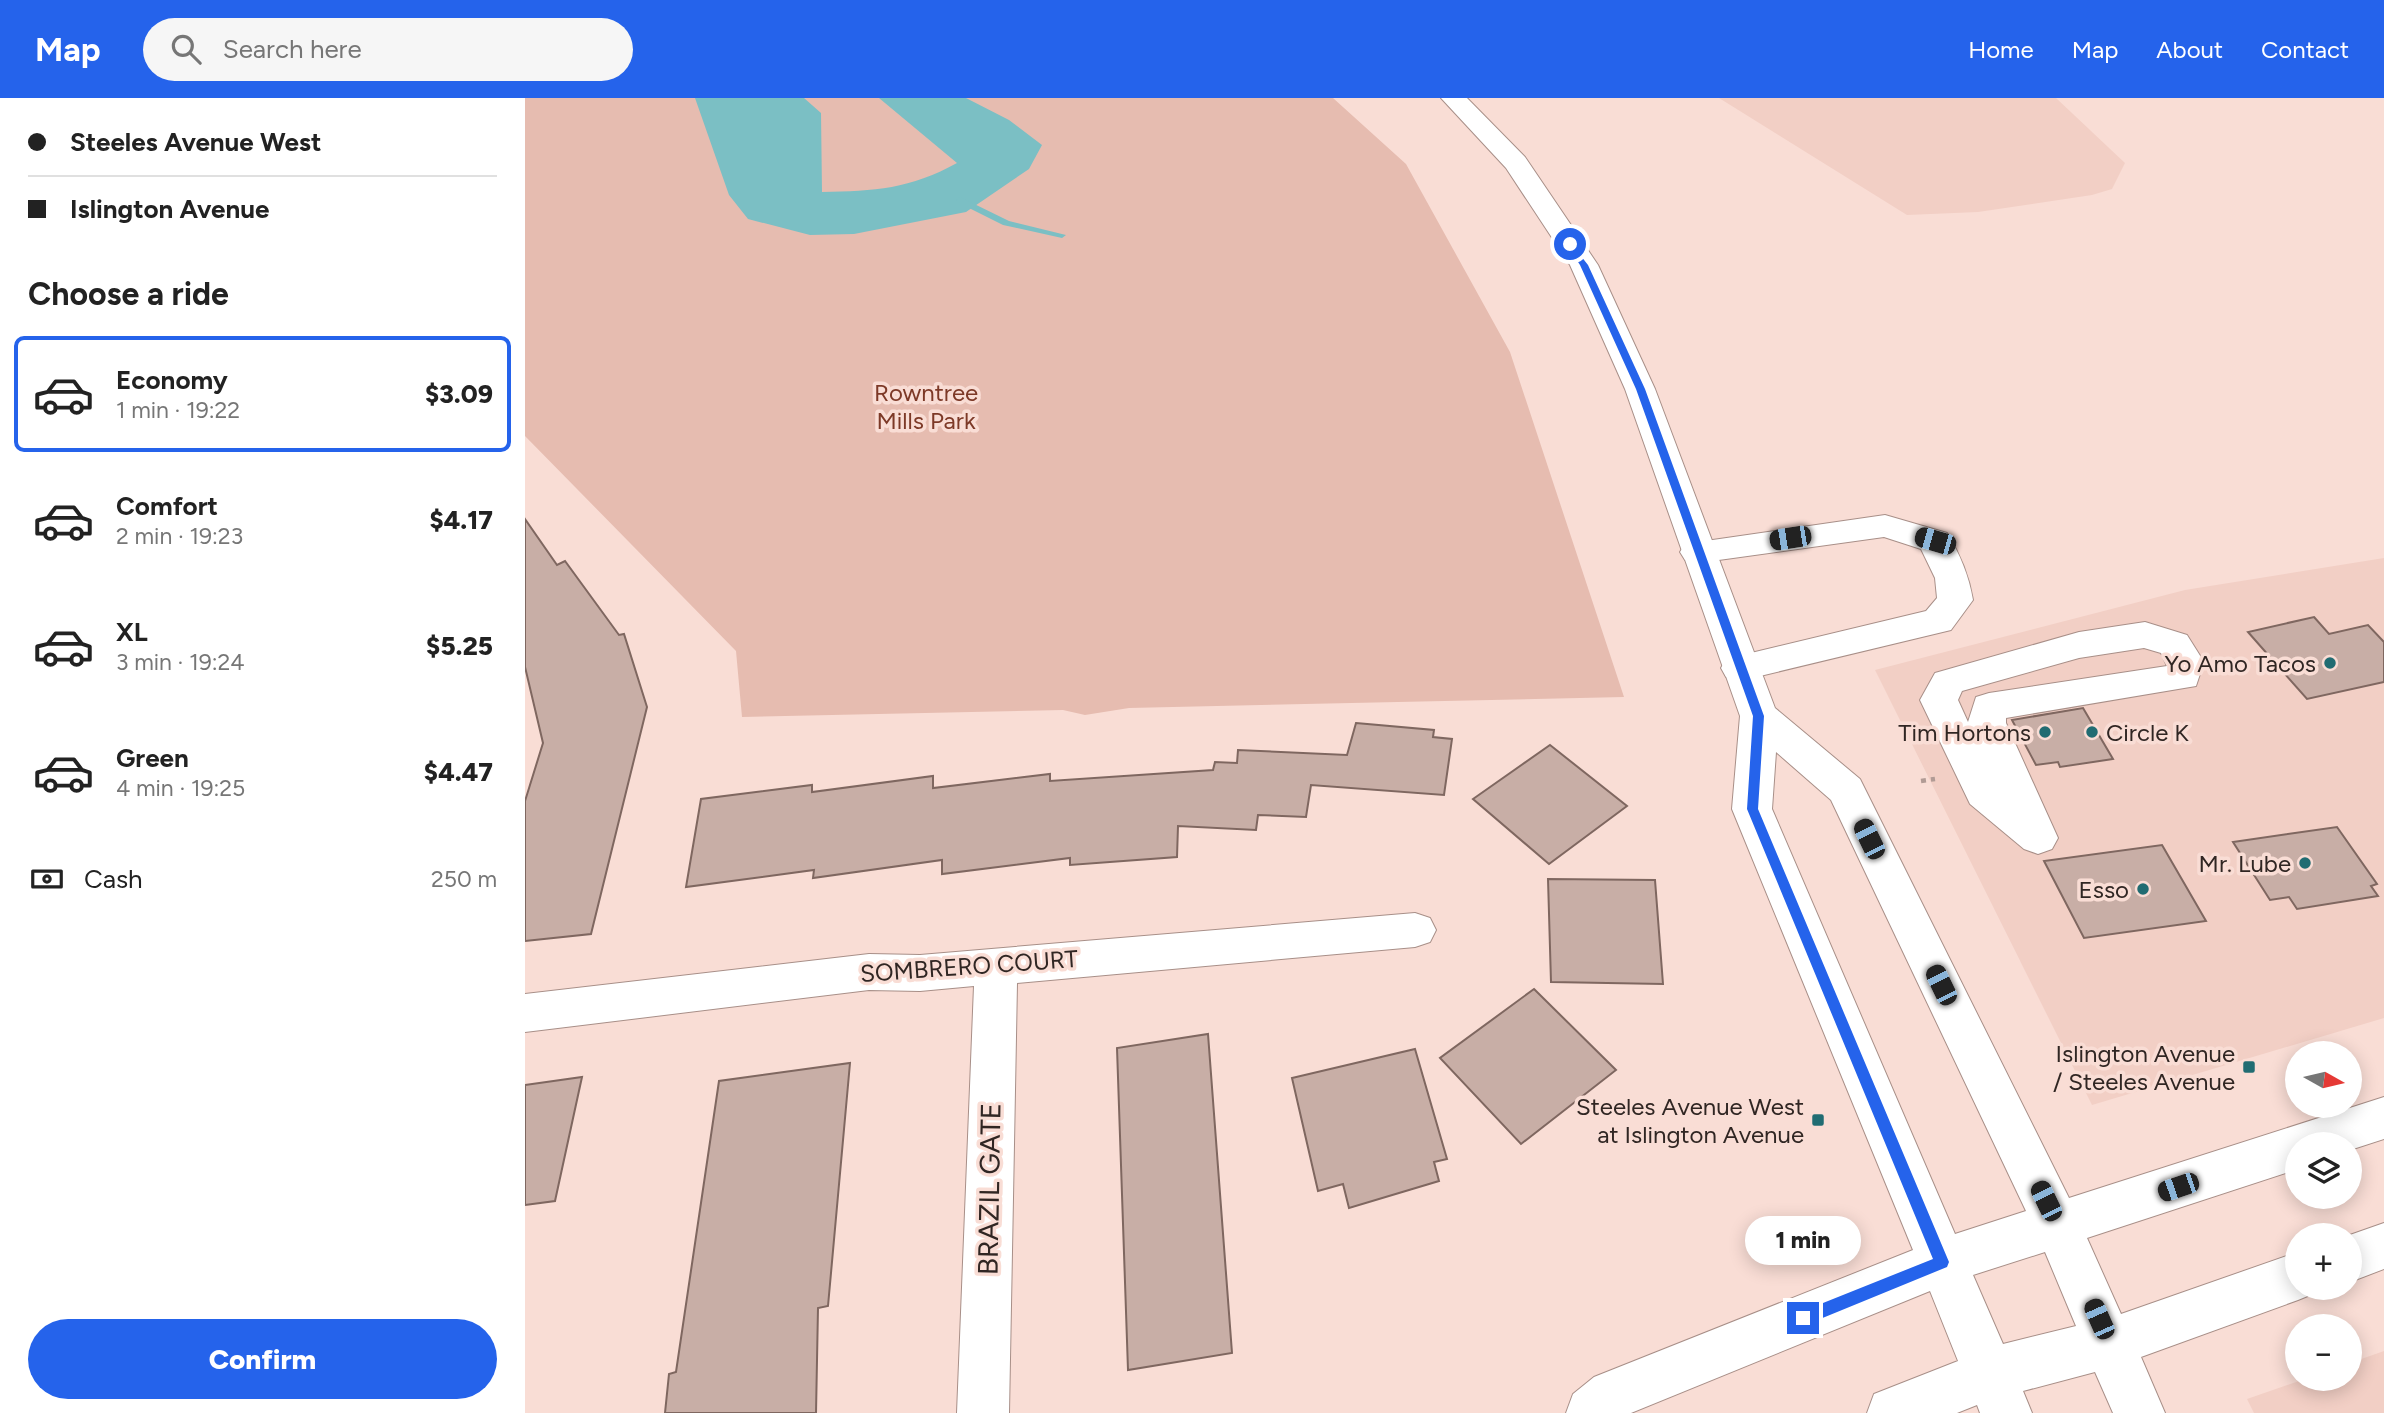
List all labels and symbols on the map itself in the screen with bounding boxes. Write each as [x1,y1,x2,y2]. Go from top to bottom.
route start [1554,228,1586,260]
park label: Rowntree Mills Park [874,378,978,435]
car [1768,524,1813,552]
car [1912,525,1959,557]
place label: Yo Amo Tacos [2164,649,2316,678]
marker: Yo Amo Tacos [2322,655,2338,671]
place label: Tim Hortons [1898,718,2031,747]
place label: Circle K [2106,718,2189,747]
marker: Tim Hortons [2037,724,2053,740]
marker: Circle K [2084,724,2100,740]
car [1851,816,1888,862]
place label: Mr. Lube [2199,849,2291,878]
marker: Mr. Lube [2297,855,2313,871]
place label: Esso [2079,875,2129,904]
marker: Esso [2135,881,2151,897]
street label: SOMBRERO COURT [859,944,1079,988]
car [1923,962,1960,1008]
place label: Islington Avenue / Steeles Avenue [2053,1039,2235,1096]
north arrow [2285,1041,2363,1118]
marker: Islington Avenue / Steeles Avenue [2241,1059,2257,1075]
place label: Steeles Avenue West at Islington Avenue [1576,1092,1804,1149]
street label: BRAZIL GATE [970,1103,1008,1275]
marker: Steeles Avenue West at Islington Avenue [1810,1112,1826,1128]
car [2155,1170,2202,1204]
car [2028,1178,2065,1224]
callout: 1 min [1745,1216,1861,1266]
car [2081,1296,2118,1342]
route end [1787,1302,1819,1334]

